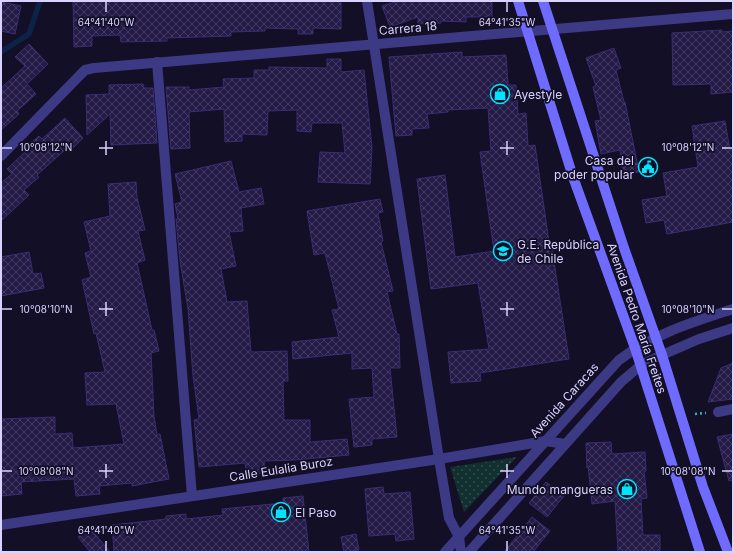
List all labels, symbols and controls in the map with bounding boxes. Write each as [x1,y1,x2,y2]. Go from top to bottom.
text: 64°41'40"W [78,16,134,28]
text: 64°41'35"W [479,16,535,28]
street label: Carrera 18 [378,18,438,38]
shop icon: Ayestyle [489,83,511,105]
place label: Ayestyle [514,87,562,102]
text: 10°08'12"N [20,141,72,153]
text: 10°08'12"N [662,141,714,153]
place label: Casa del poder popular [554,153,634,182]
public building icon: Casa del poder popular [637,156,659,178]
place label: G.E. República de Chile [517,237,599,266]
school or university icon: G.E. República de Chile [492,240,514,262]
street label: Avenida Pedro María Freites [604,241,670,395]
text: 10°08'10"N [20,303,73,315]
text: 10°08'10"N [662,303,715,315]
street label: Avenida Caracas [527,360,601,440]
street label: Calle Eulalia Buroz [228,453,334,485]
text: 10°08'08"N [18,465,74,477]
text: 10°08'08"N [660,465,716,477]
shop icon: Mundo mangueras [616,478,638,500]
place label: Mundo mangueras [507,482,613,497]
shop icon: El Paso [270,501,292,523]
place label: El Paso [295,505,336,520]
text: 64°41'40"W [78,524,134,536]
text: 64°41'35"W [479,524,535,536]

